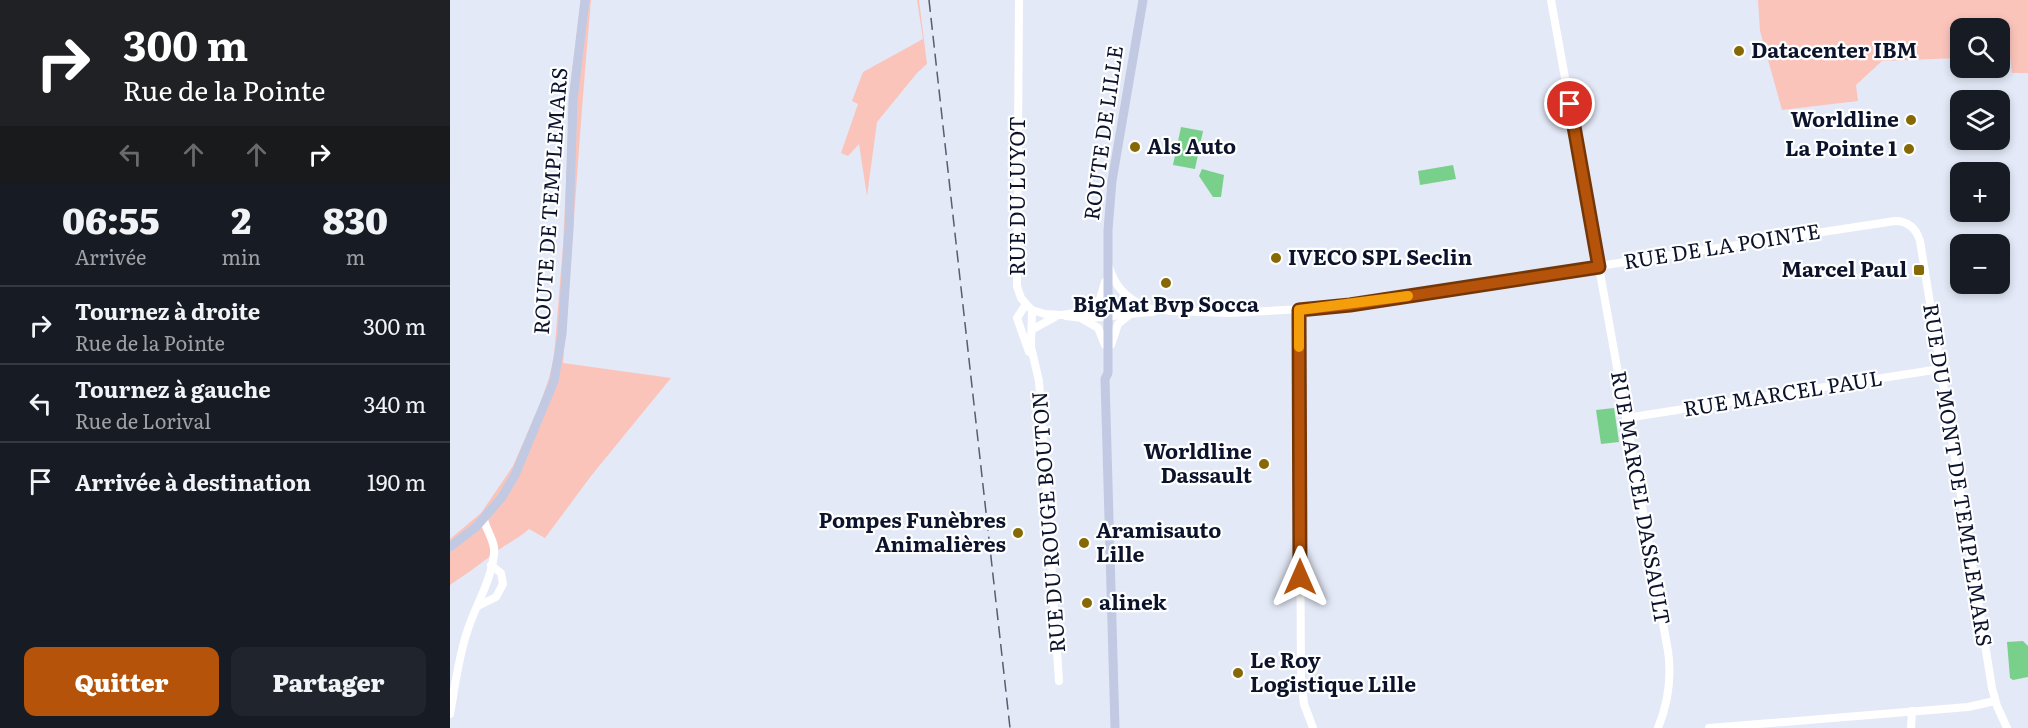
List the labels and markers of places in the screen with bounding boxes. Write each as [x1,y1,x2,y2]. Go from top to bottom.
place label: Datacenter IBM [1751,33,1917,64]
marker: Datacenter IBM [1732,44,1746,58]
pin [1544,78,1595,129]
place label: Worldline [1790,102,1899,133]
marker: Worldline [1904,113,1918,127]
place label: Als Auto [1147,129,1236,160]
place label: La Pointe 1 [1785,131,1897,162]
marker: Als Auto [1128,140,1142,154]
marker: La Pointe 1 [1902,142,1916,156]
place label: IVECO SPL Seclin [1288,240,1473,271]
marker: IVECO SPL Seclin [1269,251,1283,265]
place label: Marcel Paul [1781,252,1907,283]
marker: Marcel Paul [1912,263,1926,277]
marker: BigMat Bvp Socca [1159,276,1173,290]
place label: BigMat Bvp Socca [1073,287,1260,318]
place label: Worldline Dassault [1143,434,1253,489]
marker: Worldline Dassault [1257,457,1271,471]
place label: Pompes Funèbres Animalières [818,503,1006,558]
place label: Aramisauto Lille [1096,513,1221,568]
marker: Pompes Funèbres Animalières [1011,526,1025,540]
marker: Aramisauto Lille [1077,536,1091,550]
place label: alinek [1099,585,1168,616]
marker: alinek [1080,596,1094,610]
place label: Le Roy Logistique Lille [1250,643,1416,698]
marker: Le Roy Logistique Lille [1231,666,1245,680]

